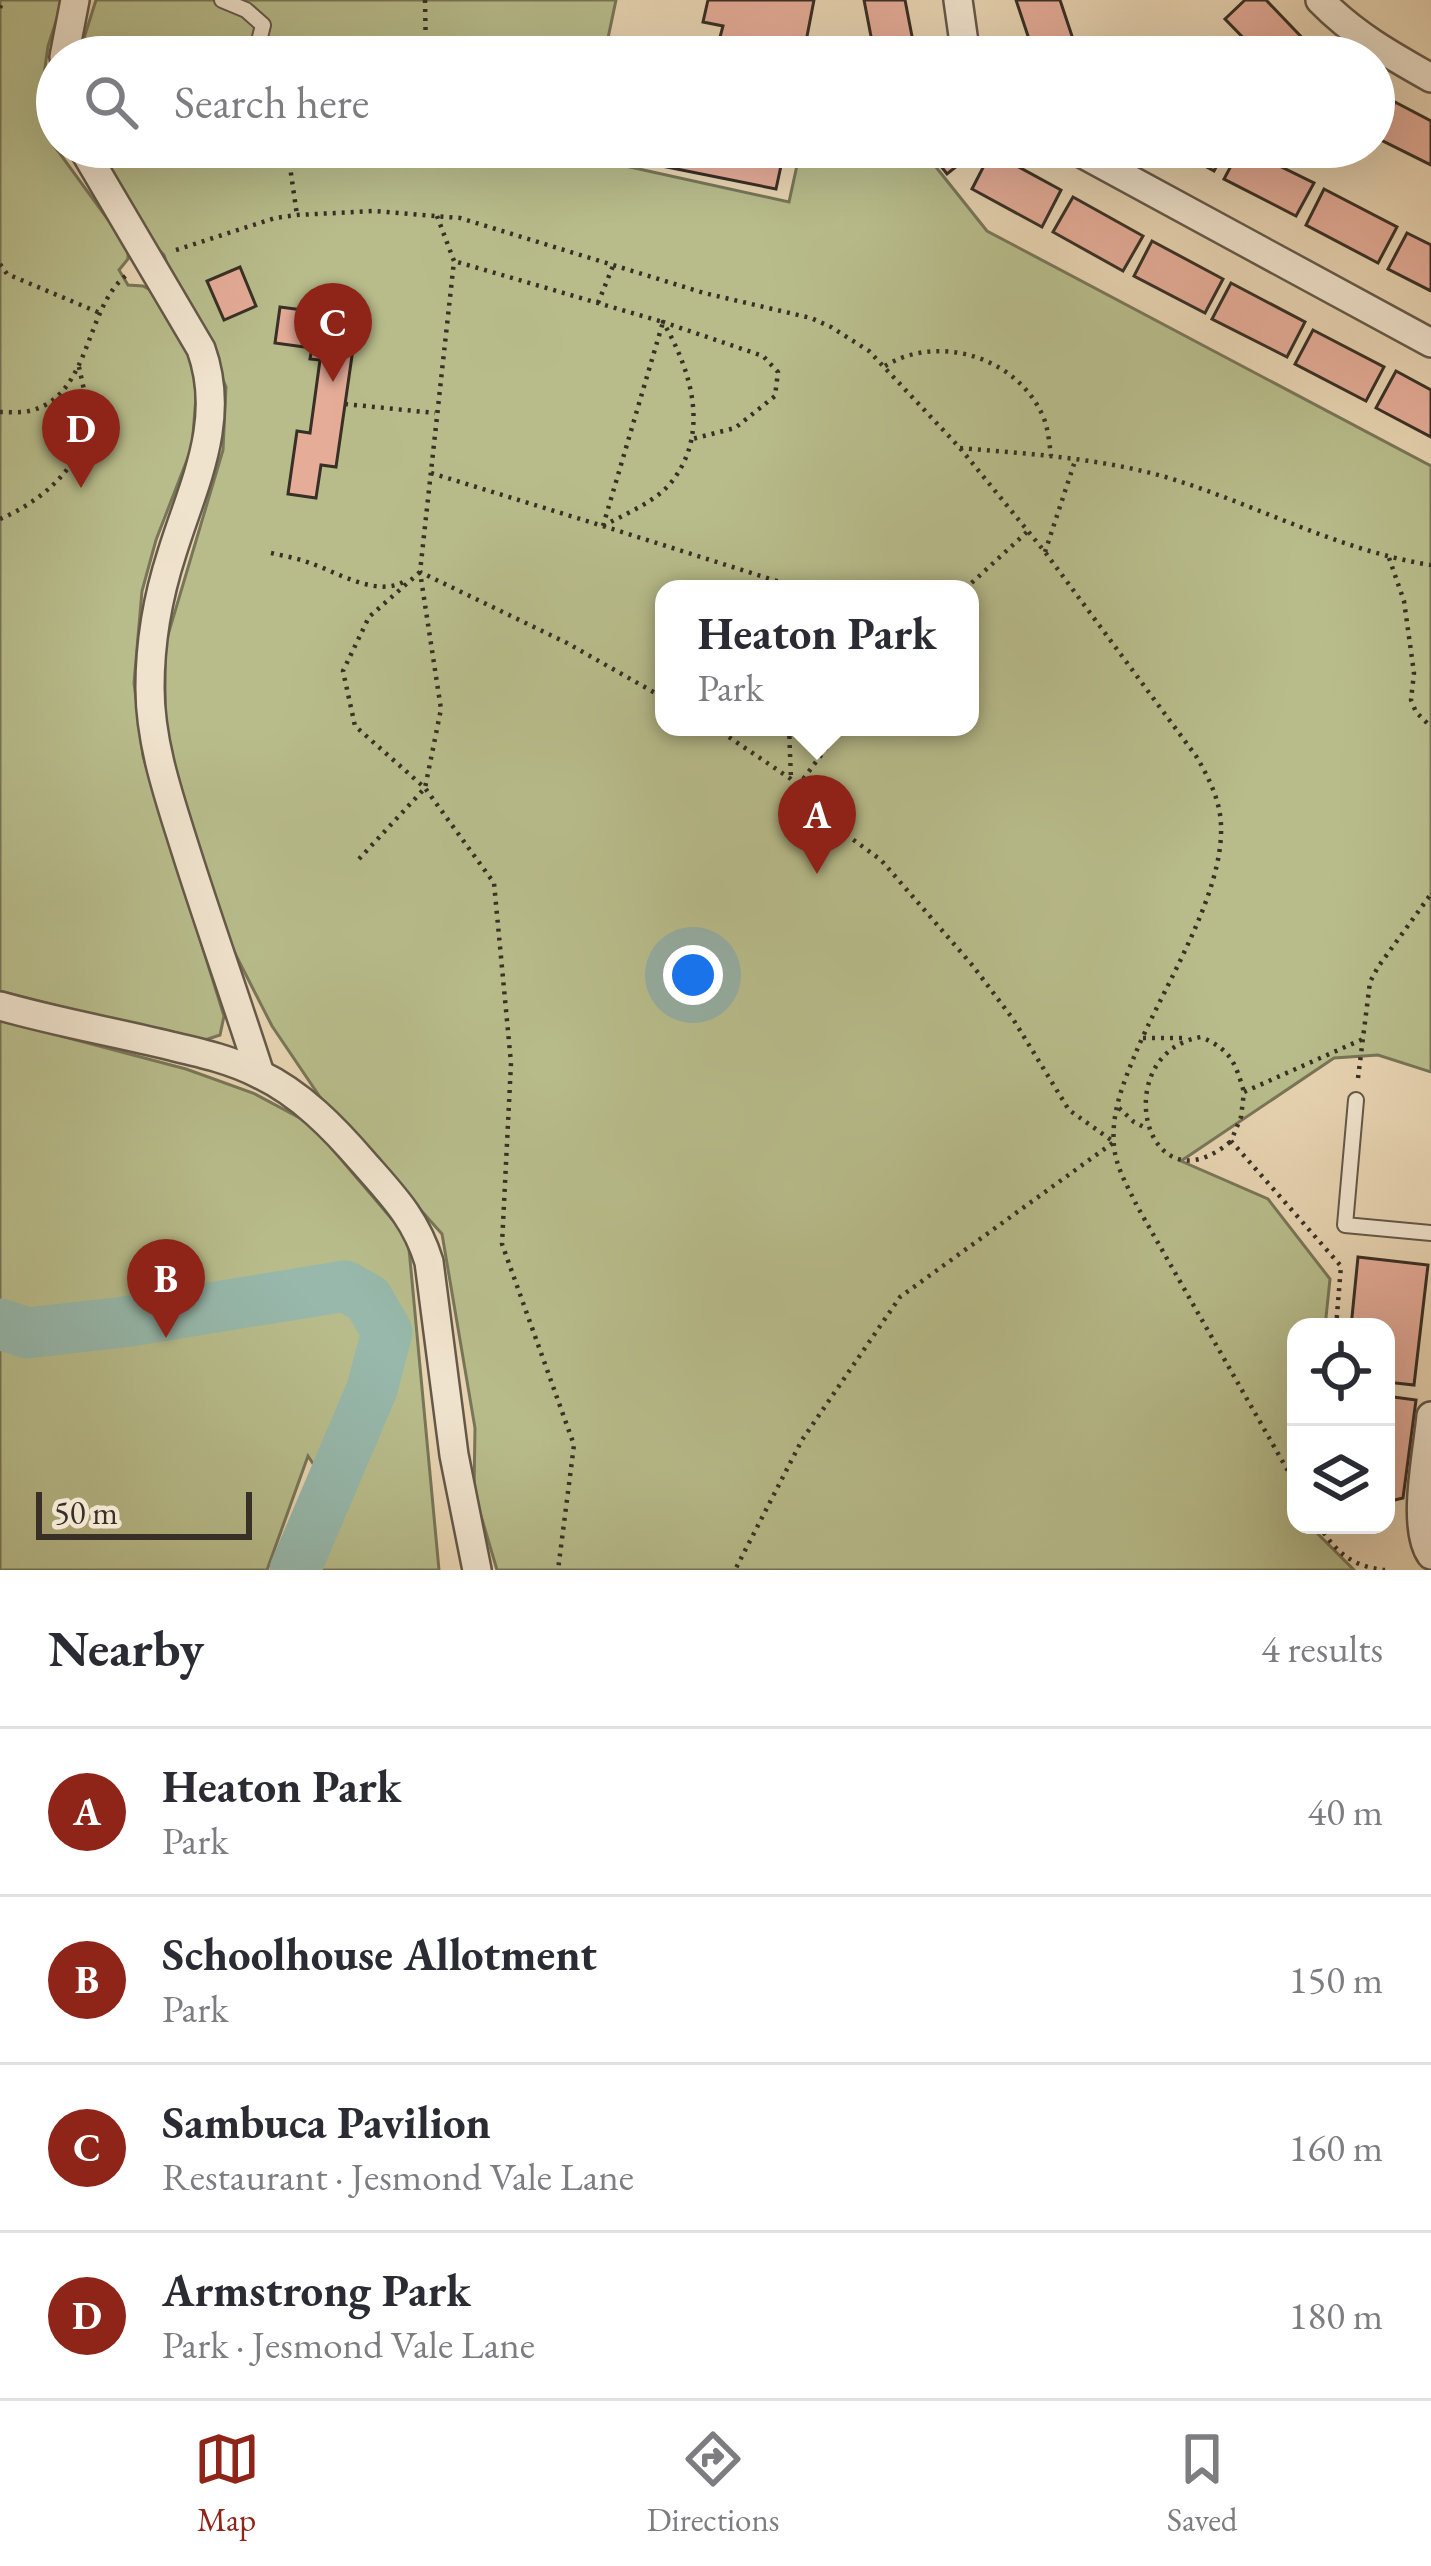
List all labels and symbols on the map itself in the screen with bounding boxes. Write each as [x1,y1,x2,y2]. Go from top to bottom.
pin: C [294,283,372,382]
pin: D [42,389,120,488]
pin: A [778,775,856,874]
your location [663,945,723,1005]
pin: B [127,1239,205,1338]
scale bar [36,1486,252,1539]

